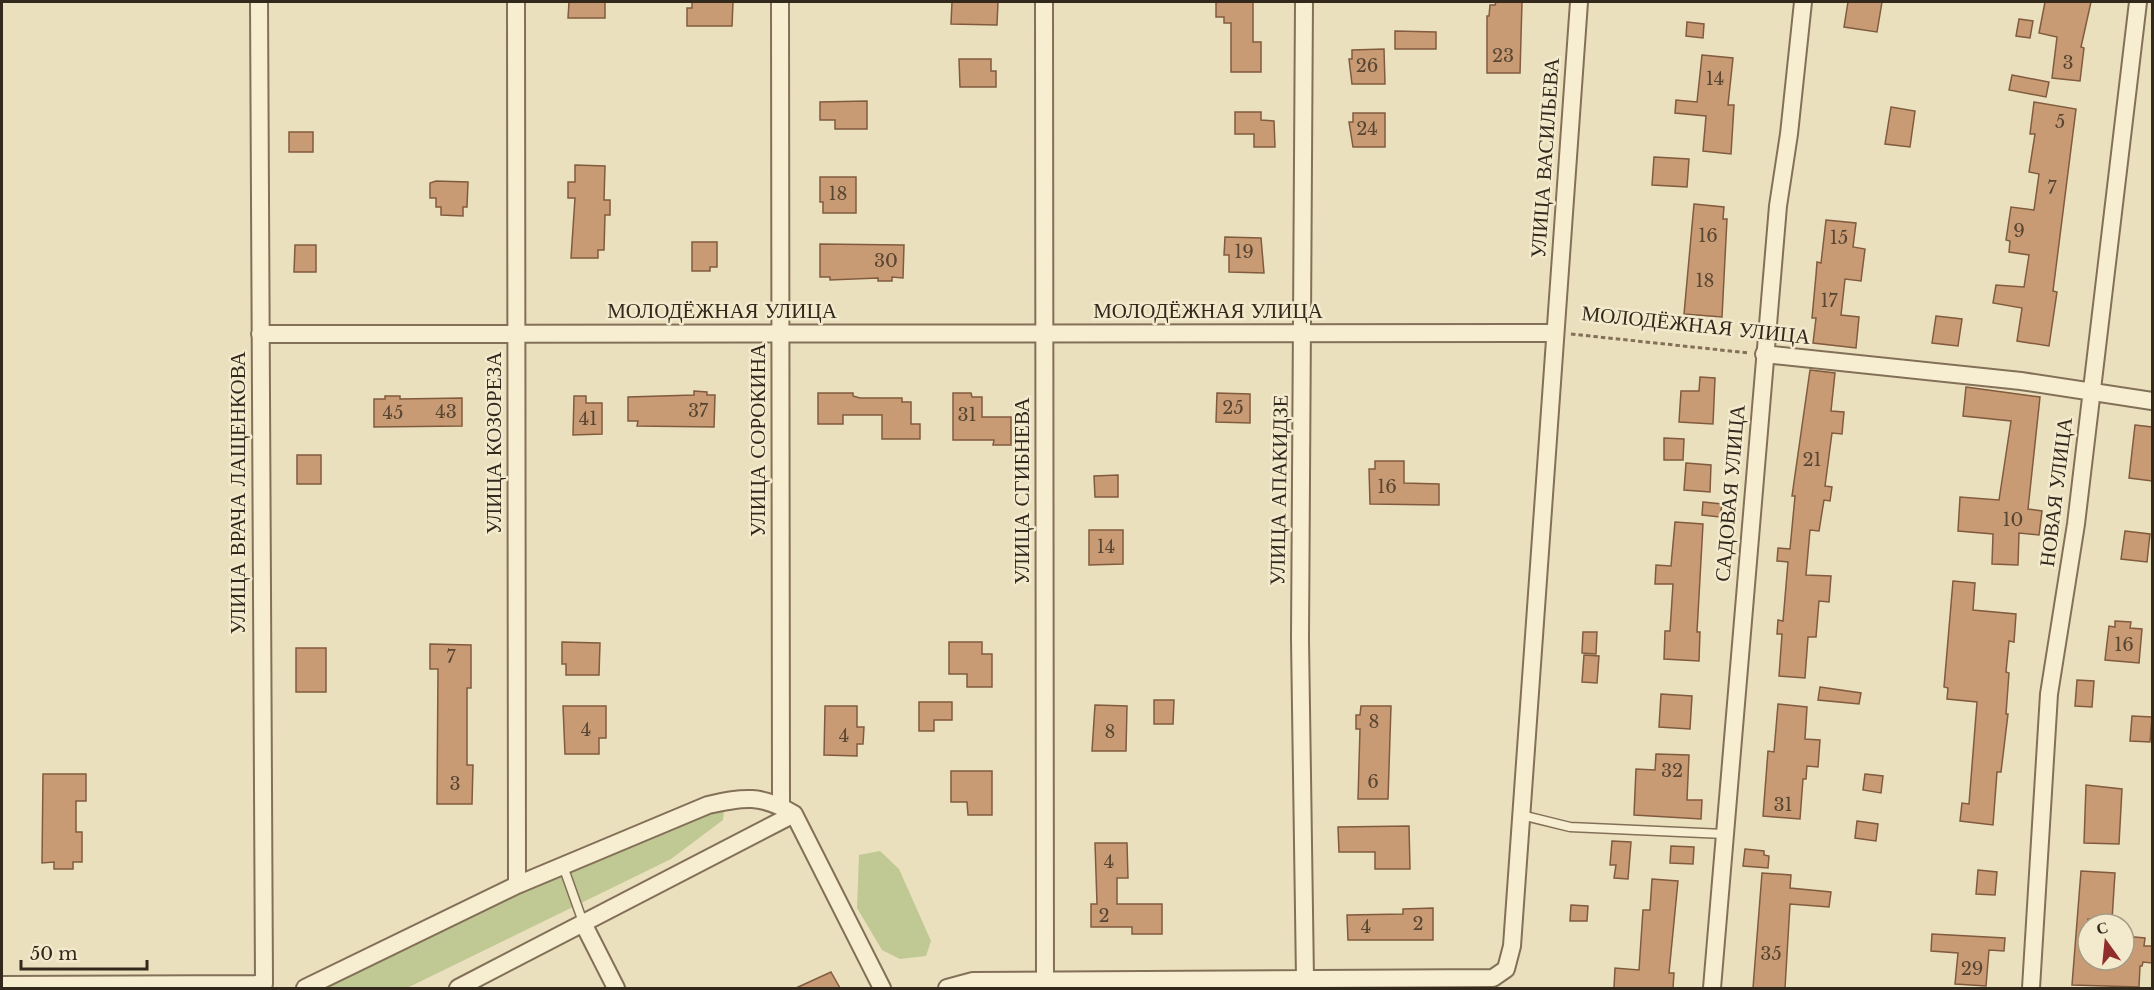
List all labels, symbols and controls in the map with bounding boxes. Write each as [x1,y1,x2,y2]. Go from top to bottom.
house number: 23 [1492,45,1514,67]
house number: 3 [2062,52,2074,74]
house number: 26 [1356,55,1378,77]
street label: УЛИЦА ВАСИЛЬЕВА [1525,56,1565,259]
house number: 14 [1706,68,1724,90]
house number: 5 [2055,111,2065,133]
house number: 24 [1356,118,1378,140]
house number: 7 [2047,177,2057,199]
house number: 18 [829,183,847,205]
house number: 9 [2013,220,2025,242]
house number: 16 [1698,225,1718,247]
house number: 15 [1830,227,1848,249]
house number: 19 [1234,241,1254,263]
house number: 30 [874,250,898,272]
house number: 18 [1696,270,1714,292]
house number: 17 [1820,290,1838,312]
street label: МОЛОДЁЖНАЯ УЛИЦА [607,298,838,324]
street label: МОЛОДЁЖНАЯ УЛИЦА [1093,298,1324,324]
street label: МОЛОДЁЖНАЯ УЛИЦА [1580,300,1812,350]
street label: УЛИЦА СОРОКИНА [745,342,771,537]
street label: УЛИЦА ВРАЧА ЛАЩЕНКОВА [225,351,251,635]
street label: УЛИЦА КОЗОРЕЗА [481,351,507,535]
street label: УЛИЦА АПАКИДЗЕ [1264,394,1294,586]
street label: УЛИЦА СГИБНЕВА [1009,396,1035,585]
house number: 25 [1222,397,1244,419]
house number: 37 [688,400,709,422]
house number: 43 [435,401,457,423]
house number: 45 [383,402,403,424]
street label: САДОВАЯ УЛИЦА [1709,403,1751,583]
house number: 31 [957,404,977,426]
house number: 41 [579,408,597,430]
street label: НОВАЯ УЛИЦА [2034,415,2078,568]
house number: 21 [1802,449,1822,471]
house number: 16 [1377,476,1397,498]
house number: 10 [2003,509,2023,531]
house number: 14 [1097,536,1115,558]
house number: 16 [2114,634,2134,656]
house number: 7 [446,646,456,668]
house number: 8 [1369,711,1379,733]
house number: 4 [581,719,591,741]
house number: 8 [1105,721,1115,743]
house number: 4 [839,725,849,747]
house number: 32 [1661,760,1683,782]
house number: 6 [1367,771,1379,793]
house number: 3 [449,773,461,795]
house number: 31 [1773,794,1793,816]
house number: 4 [1104,851,1114,873]
house number: 2 [1098,905,1110,927]
north arrow [2076,912,2136,972]
house number: 2 [1412,913,1424,935]
house number: 4 [1361,916,1371,938]
text: С [2094,916,2110,939]
scale bar [21,933,147,971]
text: 50 m [30,943,78,965]
house number: 35 [1760,943,1782,965]
house number: 29 [1961,958,1983,980]

